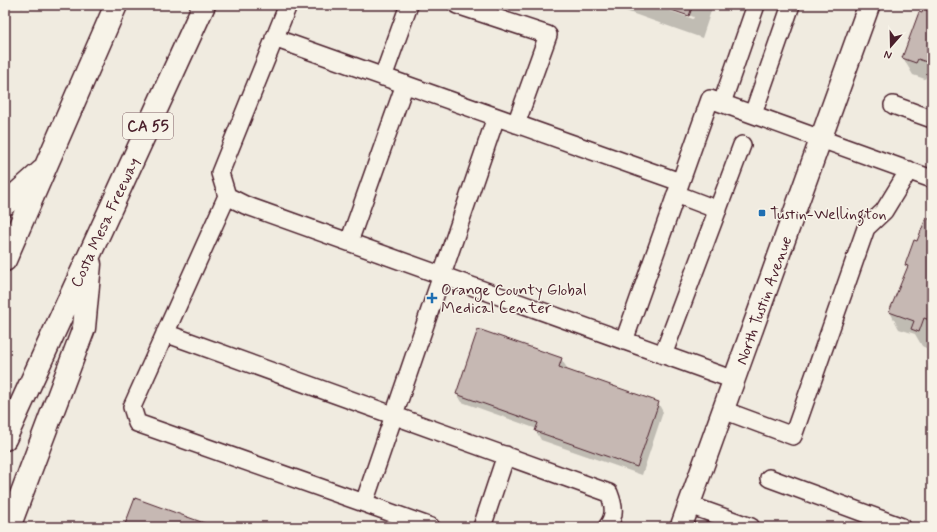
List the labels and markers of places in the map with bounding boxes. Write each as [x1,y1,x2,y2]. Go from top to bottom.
place label: Tustin-Wellington [770,204,887,226]
marker: Tustin-Wellington [757,208,767,218]
place label: Orange County Global Medical Center [441,280,587,319]
marker: Orange County Global Medical Center [426,292,438,304]

